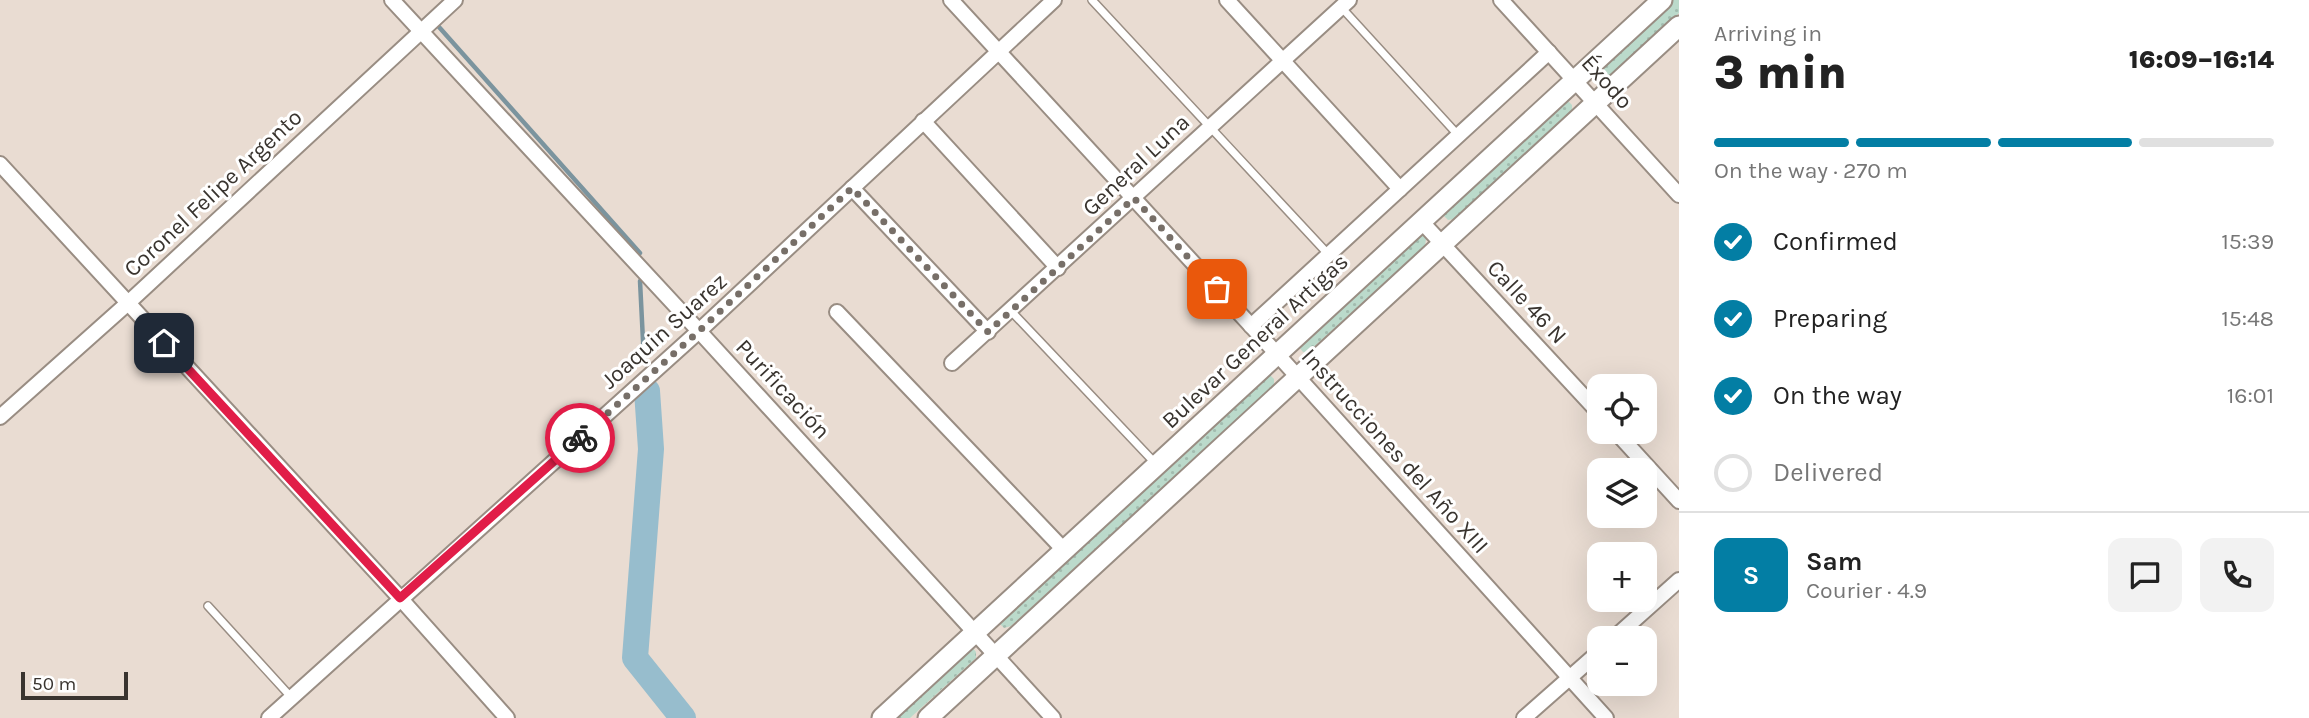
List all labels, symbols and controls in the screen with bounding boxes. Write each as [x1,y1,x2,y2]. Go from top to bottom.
text: Arriving in [1714,20,1822,47]
text: 16:09–16:14 [2129,44,2274,75]
text: 3 min [1714,46,1847,100]
street label: Éxodo [1576,49,1638,115]
street label: Coronel Felipe Argento [118,104,308,282]
street label: General Luna [1077,109,1195,221]
text: On the way · 270 m [1714,157,1908,184]
icon: check [1714,223,1752,261]
text: Confirmed [1773,226,1898,257]
text: 15:39 [2221,228,2274,255]
street label: Bulevar General Artigas [1156,248,1354,434]
street label: Calle 46 N [1482,255,1572,349]
pin [1187,259,1247,319]
street label: Joaquin Suarez [596,268,732,394]
icon: bag [1198,270,1236,308]
icon: check [1714,300,1752,338]
text: Preparing [1773,303,1887,334]
text: 15:48 [2221,305,2274,332]
pin [134,313,194,373]
icon: home [145,324,183,362]
street label: Purificación [730,334,836,444]
street label: Instrucciones del Año XIII [1296,343,1494,559]
map controls [1587,374,1657,696]
button: locate [1587,374,1657,444]
icon: check [1714,377,1752,415]
text: On the way [1773,380,1902,411]
text: 16:01 [2227,382,2274,409]
courier [545,403,615,473]
icon: bike [561,419,599,457]
text: Delivered [1773,457,1883,488]
button: layers [1587,458,1657,528]
button: chat [2108,538,2182,612]
button: phone [2200,538,2274,612]
button: + [1587,542,1657,612]
text: Sam [1806,546,1862,577]
text: S [1743,560,1759,591]
text: Courier · 4.9 [1806,577,1927,604]
button: − [1587,626,1657,696]
scale bar [21,669,128,701]
text: 50 m [32,673,76,695]

